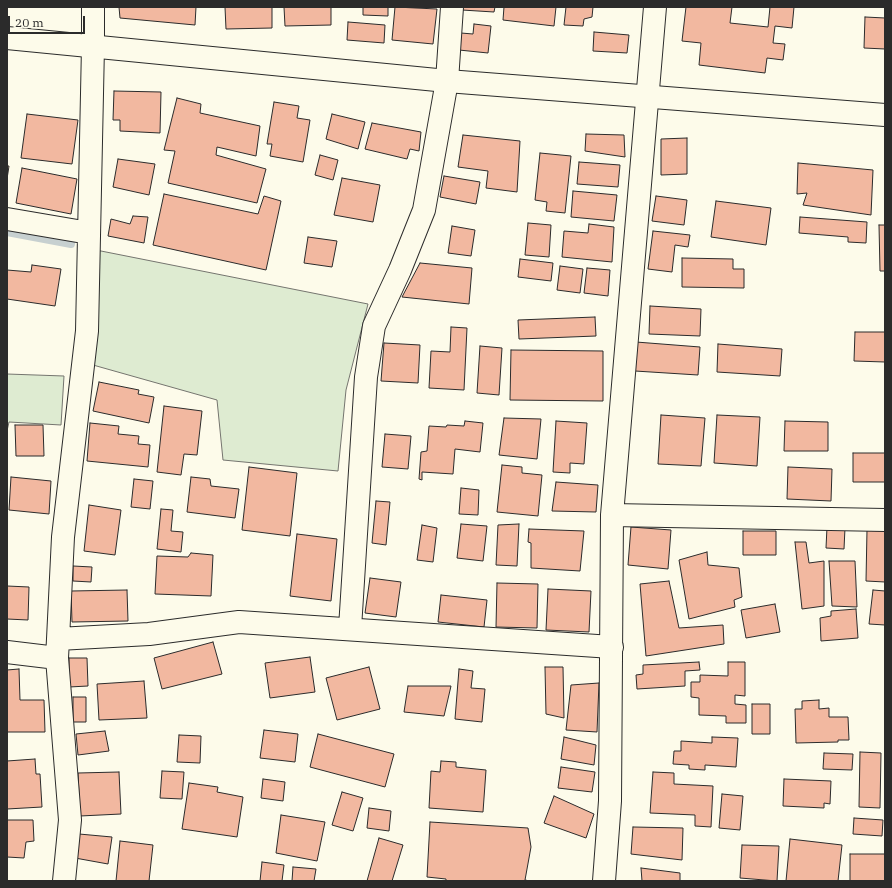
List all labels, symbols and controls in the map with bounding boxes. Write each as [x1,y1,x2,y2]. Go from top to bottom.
scale bar [10,8,87,34]
text: 20 m [15,15,44,30]

